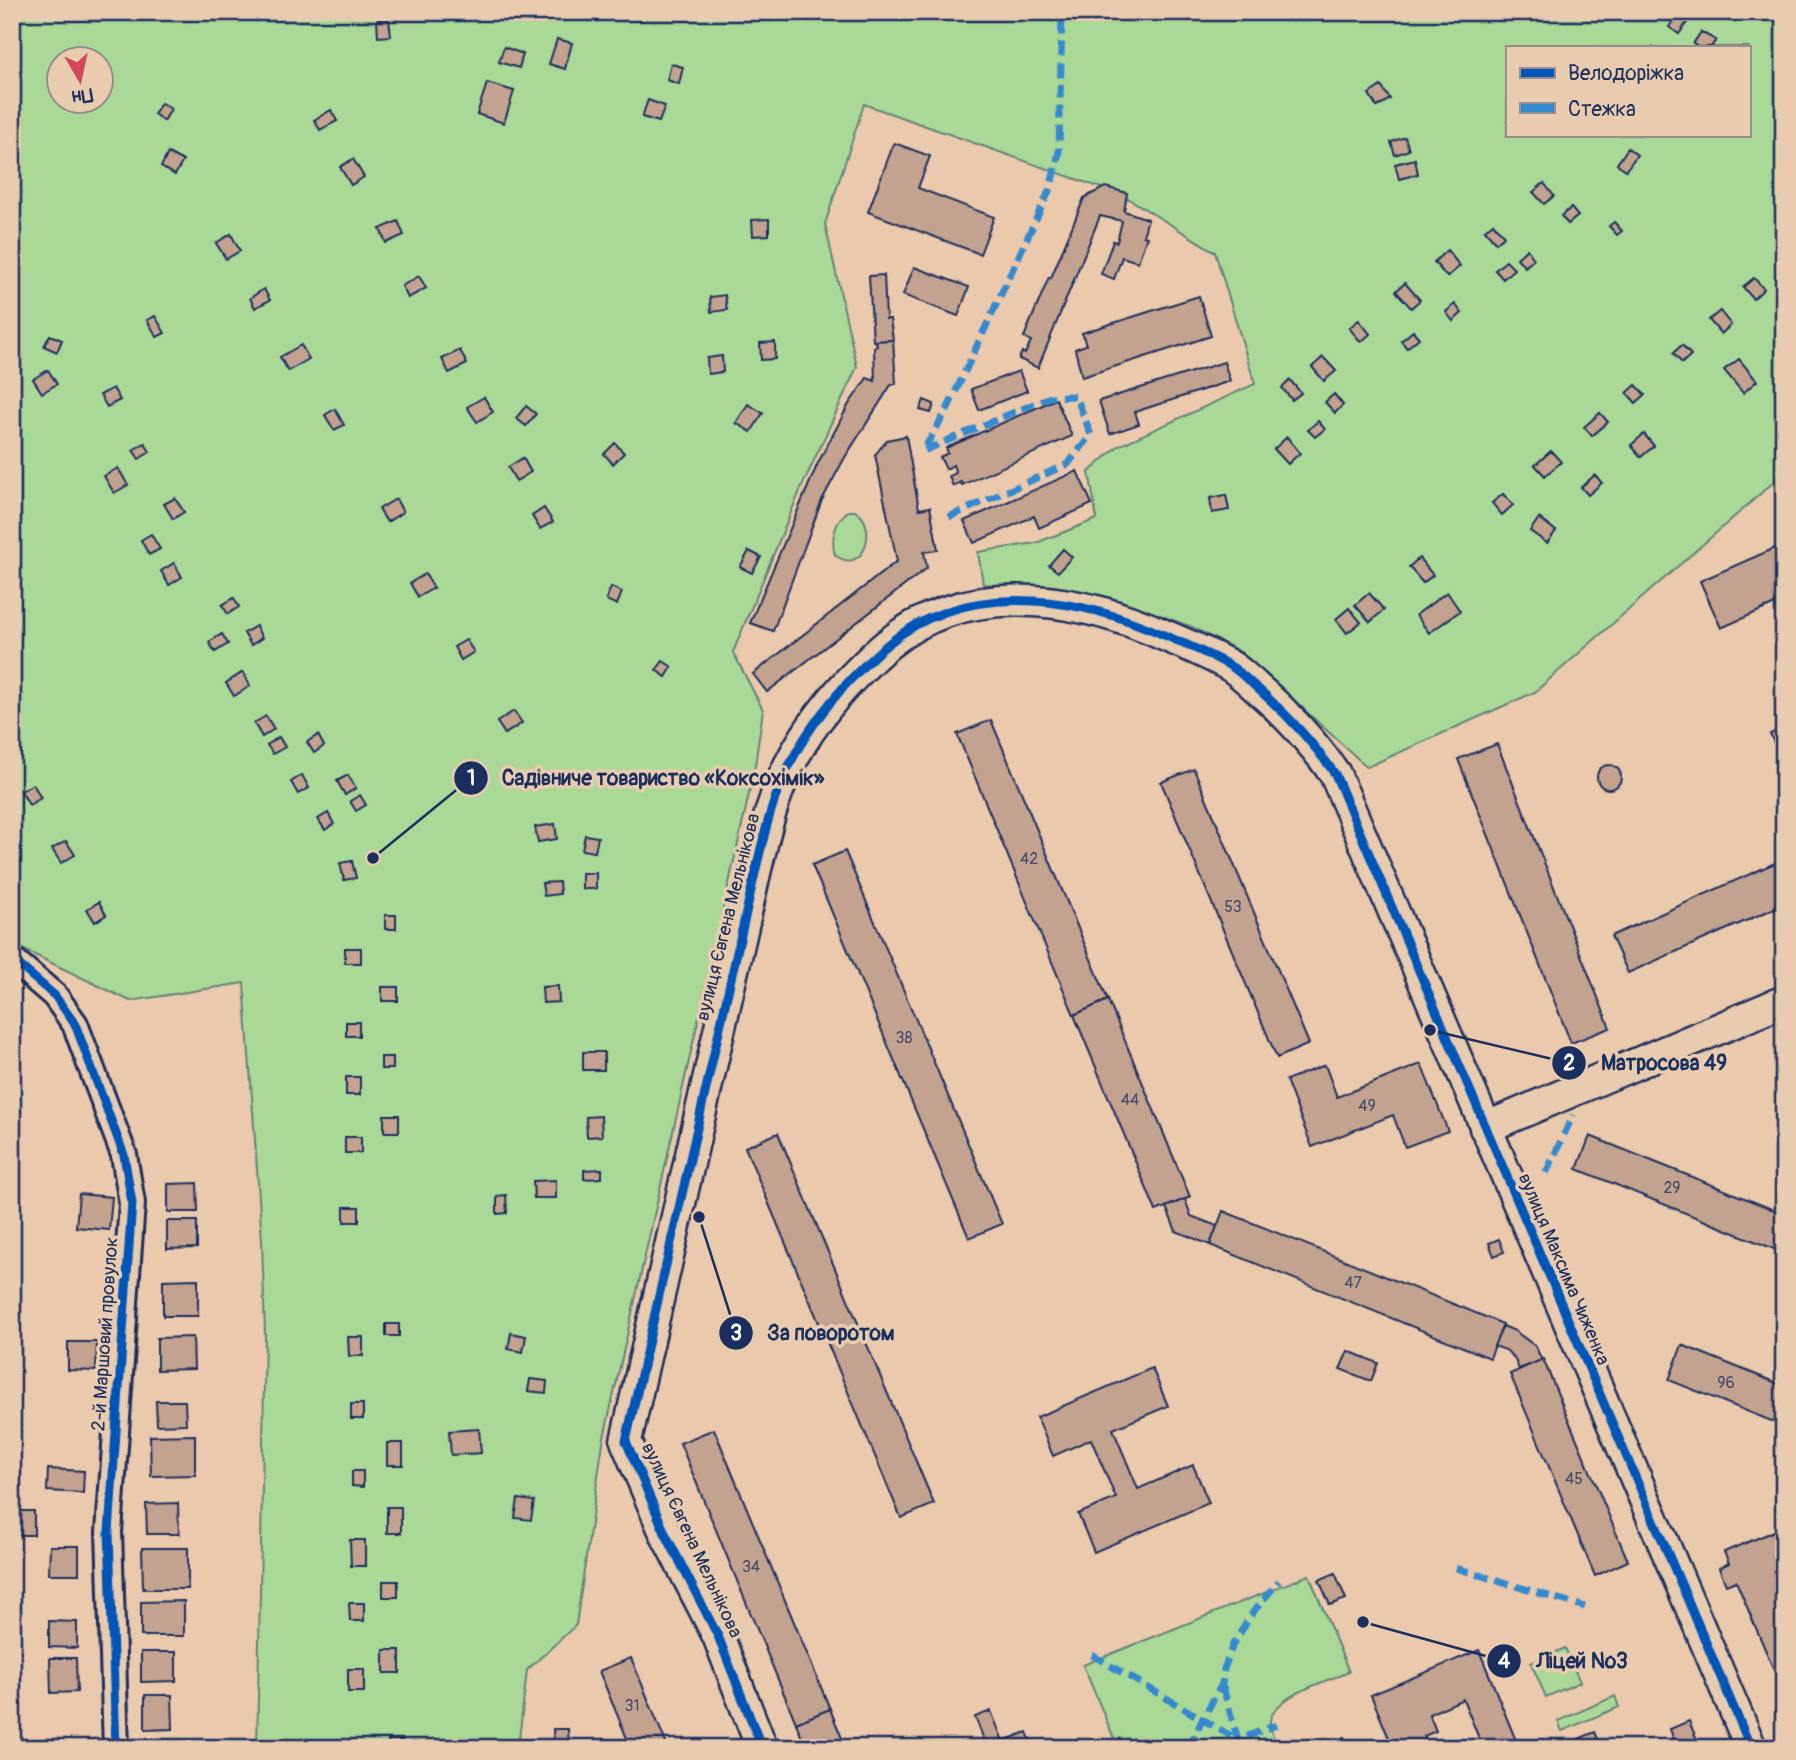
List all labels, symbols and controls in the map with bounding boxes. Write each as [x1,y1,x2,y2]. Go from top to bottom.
north arrow [46,46,116,116]
legend [1506,46,1750,136]
text: Велодоріжка [1568,60,1684,87]
text: Пн [70,82,95,109]
text: Стежка [1568,96,1636,123]
callout: Садівниче товариство «Коксохімік» [453,757,839,799]
text: 1 [467,765,475,792]
text: Садівниче товариство «Коксохімік» [502,765,825,792]
street label: вулиця Євгена Мельнікова [691,811,765,1023]
house number: 42 [1020,849,1038,869]
house number: 53 [1224,897,1242,917]
house number: 38 [896,1028,913,1048]
callout: Матросова 49 [1551,1042,1741,1084]
text: 2 [1563,1050,1575,1077]
text: Матросова 49 [1601,1050,1727,1077]
house number: 44 [1121,1090,1139,1110]
house number: 49 [1358,1096,1376,1116]
street label: вулиця Максима Чиженка [1513,1169,1615,1369]
house number: 29 [1663,1178,1681,1198]
street label: 2-й Маршовий провулок [86,1236,124,1432]
house number: 47 [1344,1273,1362,1293]
callout: За поворотом [719,1312,909,1354]
text: 3 [730,1320,742,1347]
text: За поворотом [767,1320,895,1347]
house number: 96 [1717,1373,1735,1393]
street label: вулиця Євгена Мельнікова [636,1439,748,1642]
house number: 45 [1565,1469,1583,1489]
house number: 34 [742,1557,760,1577]
callout: Ліцей №3 [1487,1640,1641,1682]
text: 4 [1498,1648,1511,1675]
text: Ліцей №3 [1535,1648,1628,1675]
house number: 31 [624,1696,640,1716]

